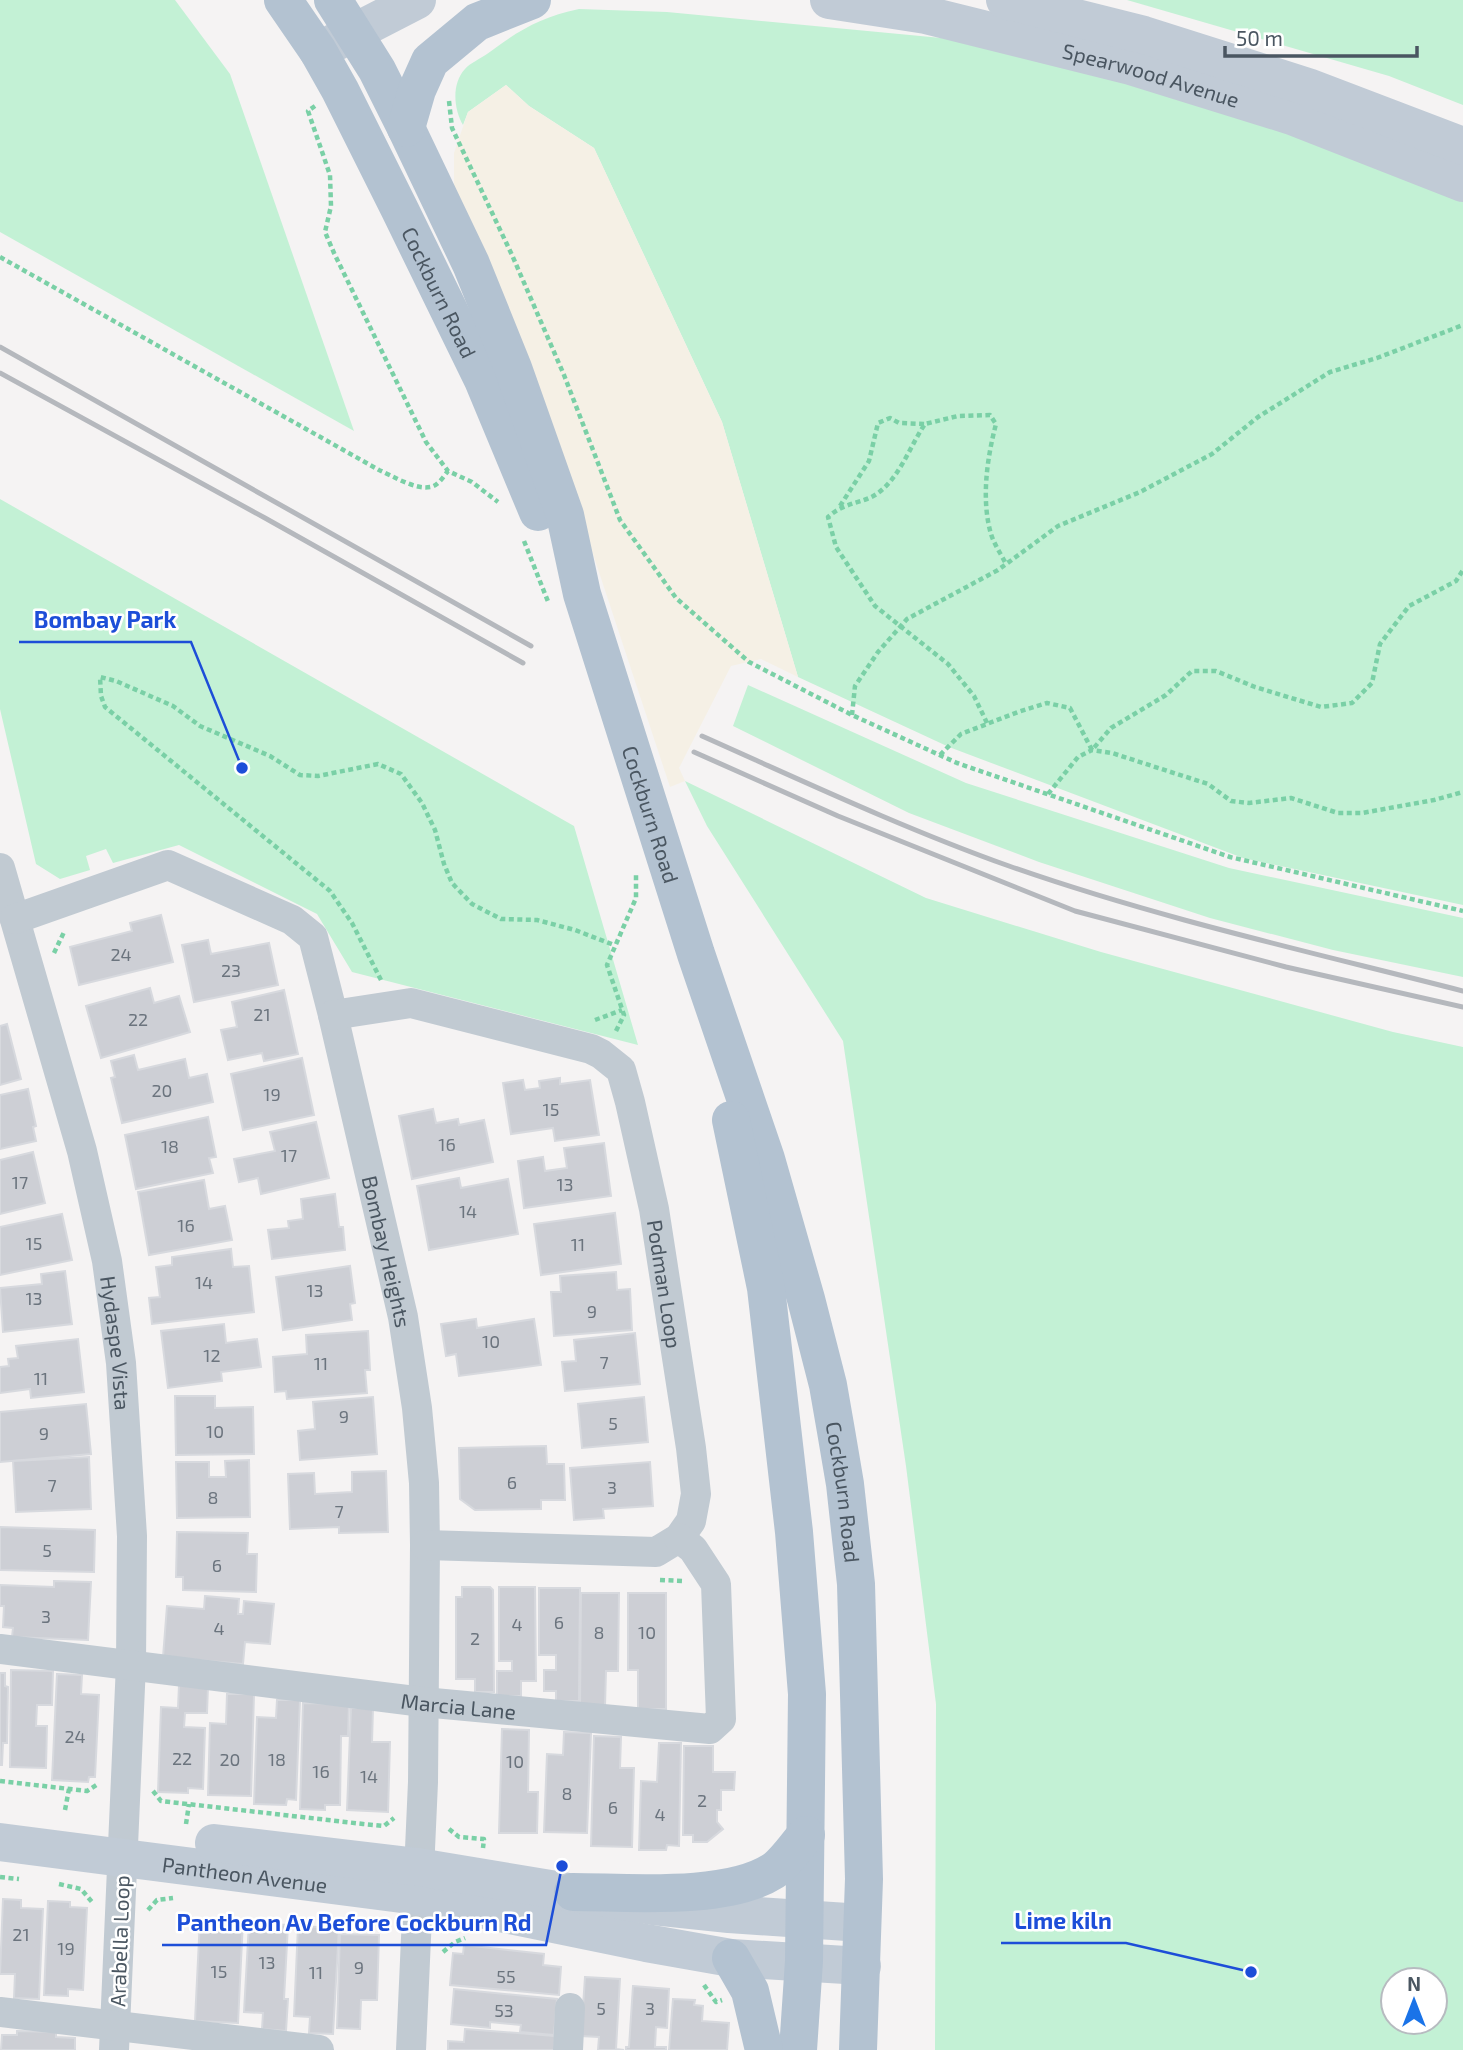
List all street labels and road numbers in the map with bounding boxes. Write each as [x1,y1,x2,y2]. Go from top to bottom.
street label: Spearwood Avenue [1060,37,1243,111]
street label: Cockburn Road [398,222,483,362]
street label: Cockburn Road [618,742,685,886]
street label: Bombay Heights [358,1173,417,1329]
street label: Podman Loop [643,1218,688,1350]
street label: Hydaspe Vista [97,1274,136,1411]
street label: Cockburn Road [822,1419,866,1564]
street label: Marcia Lane [399,1687,517,1723]
street label: Pantheon Avenue [161,1851,329,1897]
street label: Arabella Loop [104,1875,134,2007]

